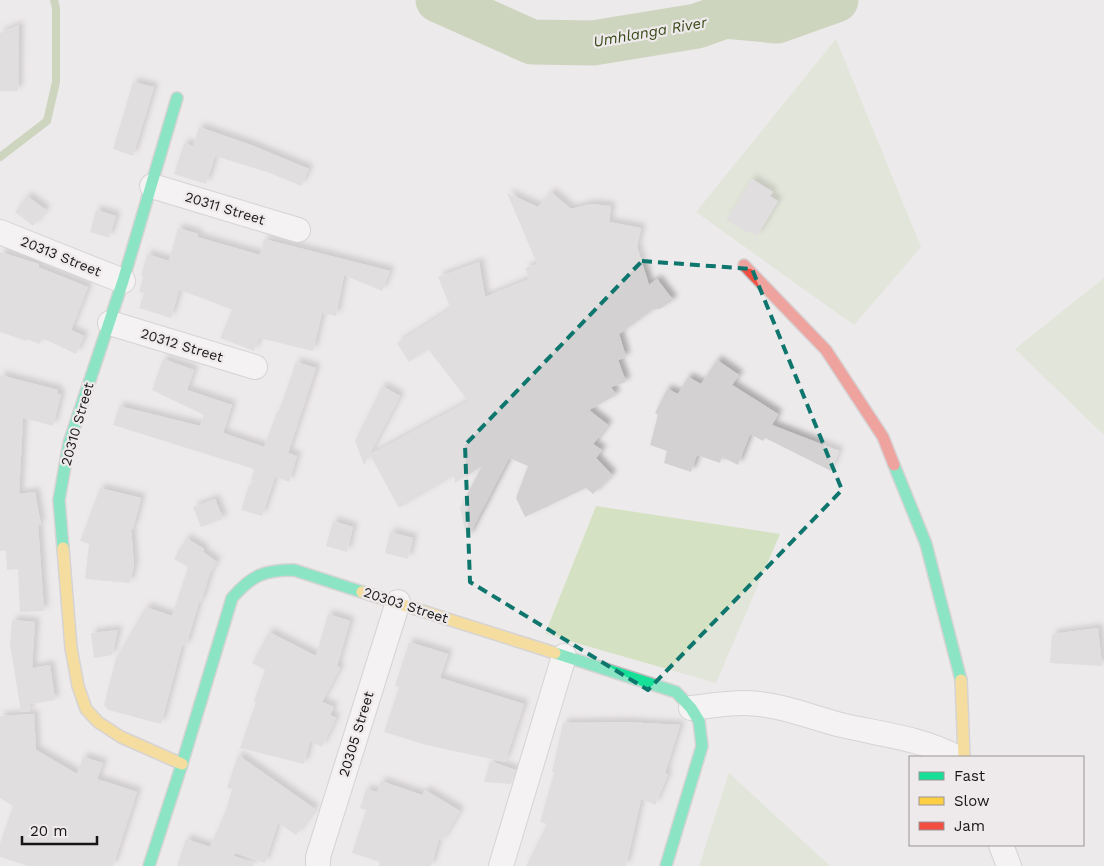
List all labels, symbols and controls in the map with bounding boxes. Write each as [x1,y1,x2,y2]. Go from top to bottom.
water label: Umhlanga River [592,13,709,51]
street label: 20311 Street [183,188,267,228]
street label: 20313 Street [18,233,104,279]
street label: 20312 Street [139,325,225,365]
street label: 20310 Street [57,380,97,467]
street label: 20303 Street [362,584,451,626]
street label: 20305 Street [335,689,377,779]
legend [909,756,1084,846]
text: Fast [954,767,986,785]
text: Slow [954,792,990,810]
scale bar [22,814,98,846]
text: Jam [954,817,985,835]
text: 20 m [30,822,68,840]

